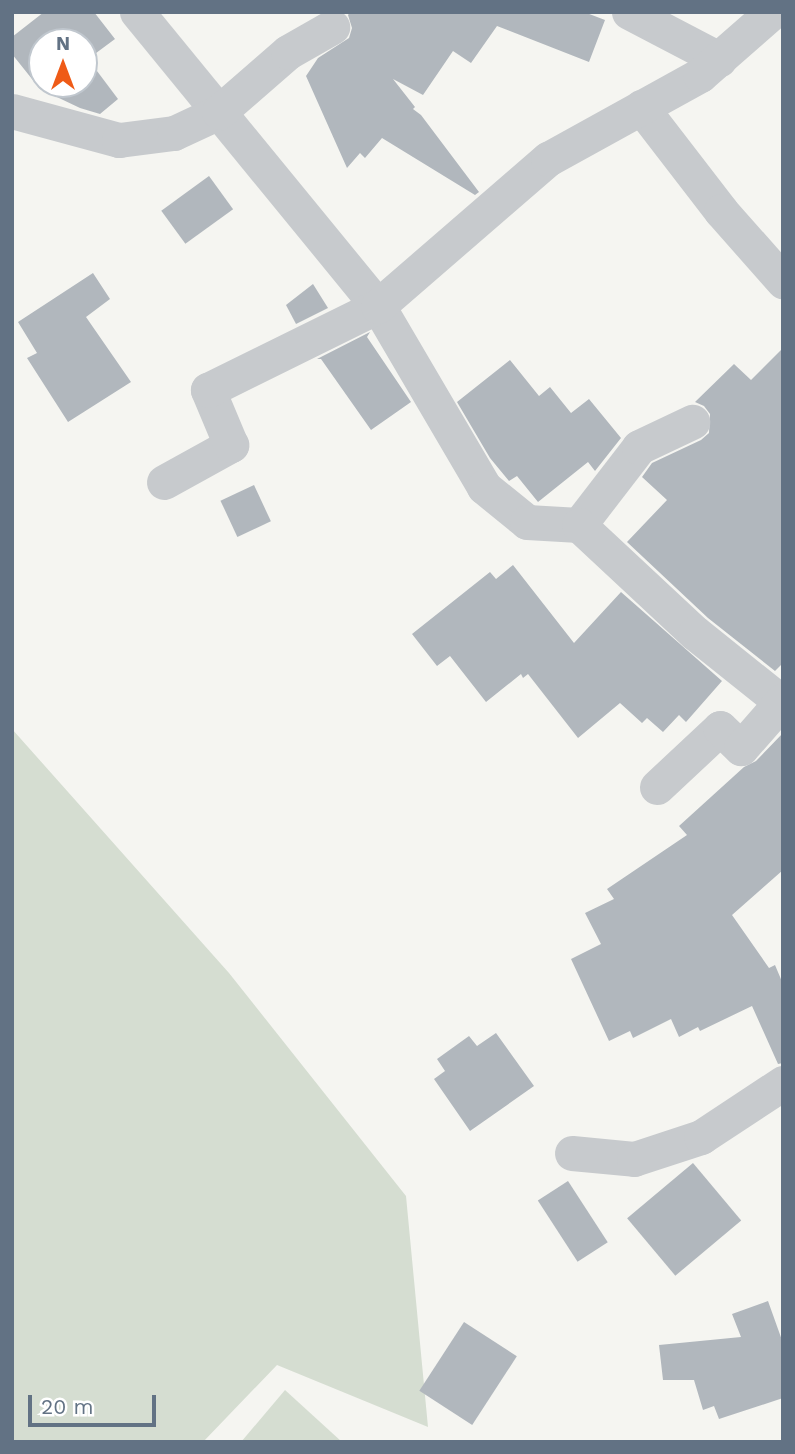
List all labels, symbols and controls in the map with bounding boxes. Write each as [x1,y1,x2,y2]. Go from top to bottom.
north arrow [28,28,98,98]
text: N [56,32,70,55]
scale bar [32,1380,159,1424]
text: 20 m [41,1394,93,1419]

